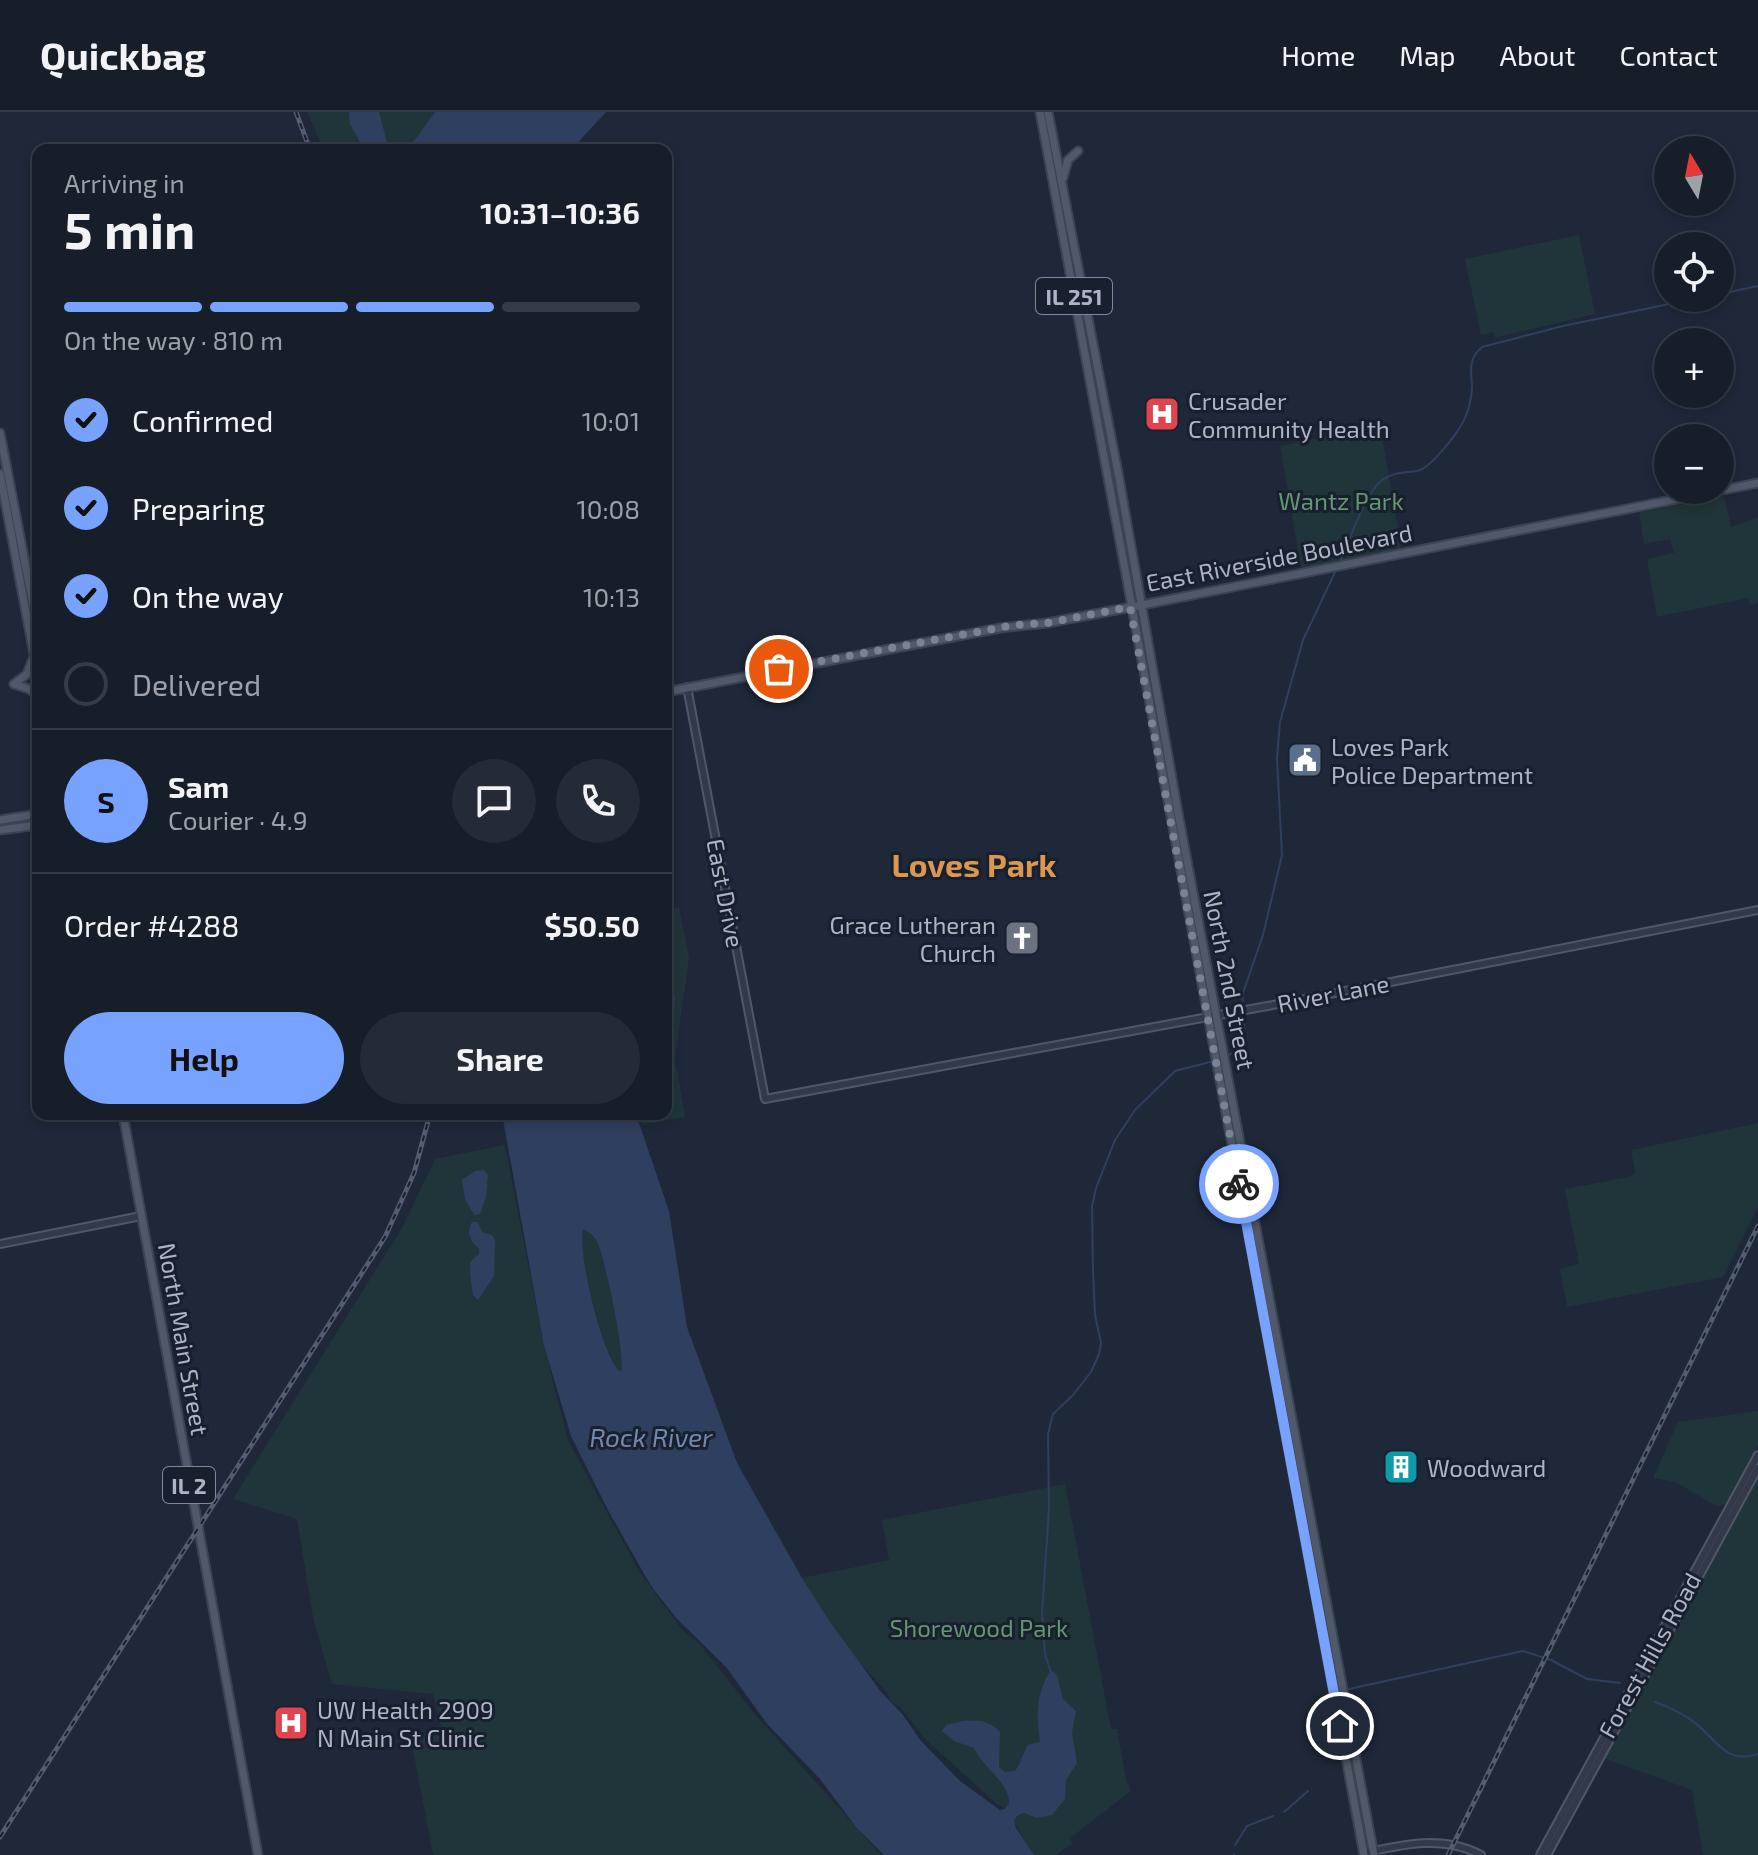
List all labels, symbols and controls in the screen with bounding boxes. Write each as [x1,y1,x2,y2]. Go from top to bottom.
text: Quickbag [40,32,206,78]
text: Home [1281,38,1355,72]
text: Map [1399,38,1456,72]
text: About [1500,38,1575,72]
text: Contact [1619,38,1718,72]
north arrow [1654,136,1734,216]
map controls [1654,136,1734,504]
text: Arriving in [64,167,185,198]
text: 10:31–10:36 [480,194,640,230]
text: 5 min [64,197,195,259]
button: locate [1654,232,1734,312]
road number: IL 251 [1036,278,1112,314]
text: On the way · 810 m [64,324,283,355]
button: + [1654,328,1734,408]
place label: Crusader Community Health [1188,386,1390,443]
hospital icon: Crusader Community Health [1143,395,1181,433]
icon: check [64,398,108,442]
text: Confirmed [132,402,273,438]
text: 10:01 [582,405,640,436]
button: − [1654,424,1734,504]
icon: check [64,486,108,530]
park label: Wantz Park [1278,486,1404,515]
text: Preparing [132,490,265,526]
text: 10:08 [576,493,640,524]
street label: East Riverside Boulevard [1144,517,1414,597]
icon: check [64,574,108,618]
text: On the way [132,578,284,614]
text: 10:13 [583,581,640,612]
pin [745,635,813,703]
icon: bag [757,647,801,691]
text: Delivered [132,666,261,702]
place label: Loves Park Police Department [1331,732,1533,789]
public building icon: Loves Park Police Department [1286,741,1324,779]
button: chat [452,759,536,843]
button: phone [556,759,640,843]
text: Sam [168,768,229,804]
text: S [97,783,115,819]
text: Courier · 4.9 [168,804,308,835]
street label: East Drive [701,836,751,950]
district label: Loves Park [892,845,1057,883]
street label: North 2nd Street [1198,888,1262,1072]
text: Order #4288 [64,907,239,943]
text: $50.50 [544,907,640,943]
place label: Grace Lutheran Church [830,910,996,967]
church icon: Grace Lutheran Church [1003,919,1041,957]
street label: River Lane [1275,968,1391,1018]
button: Help [64,1012,344,1104]
button: Share [360,1012,640,1104]
courier [1199,1144,1279,1224]
icon: bike [1217,1162,1261,1206]
street label: North Main Street [153,1241,215,1437]
water label: Rock River [589,1421,713,1452]
building icon: Woodward [1382,1448,1420,1486]
place label: Woodward [1427,1453,1546,1482]
road number: IL 2 [163,1467,215,1503]
street label: Forest Hills Road [1592,1567,1706,1743]
park label: Shorewood Park [890,1613,1068,1642]
pin [1306,1692,1374,1760]
place label: UW Health 2909 N Main St Clinic [317,1695,494,1752]
hospital icon: UW Health 2909 N Main St Clinic [272,1704,310,1742]
icon: home [1318,1704,1362,1748]

